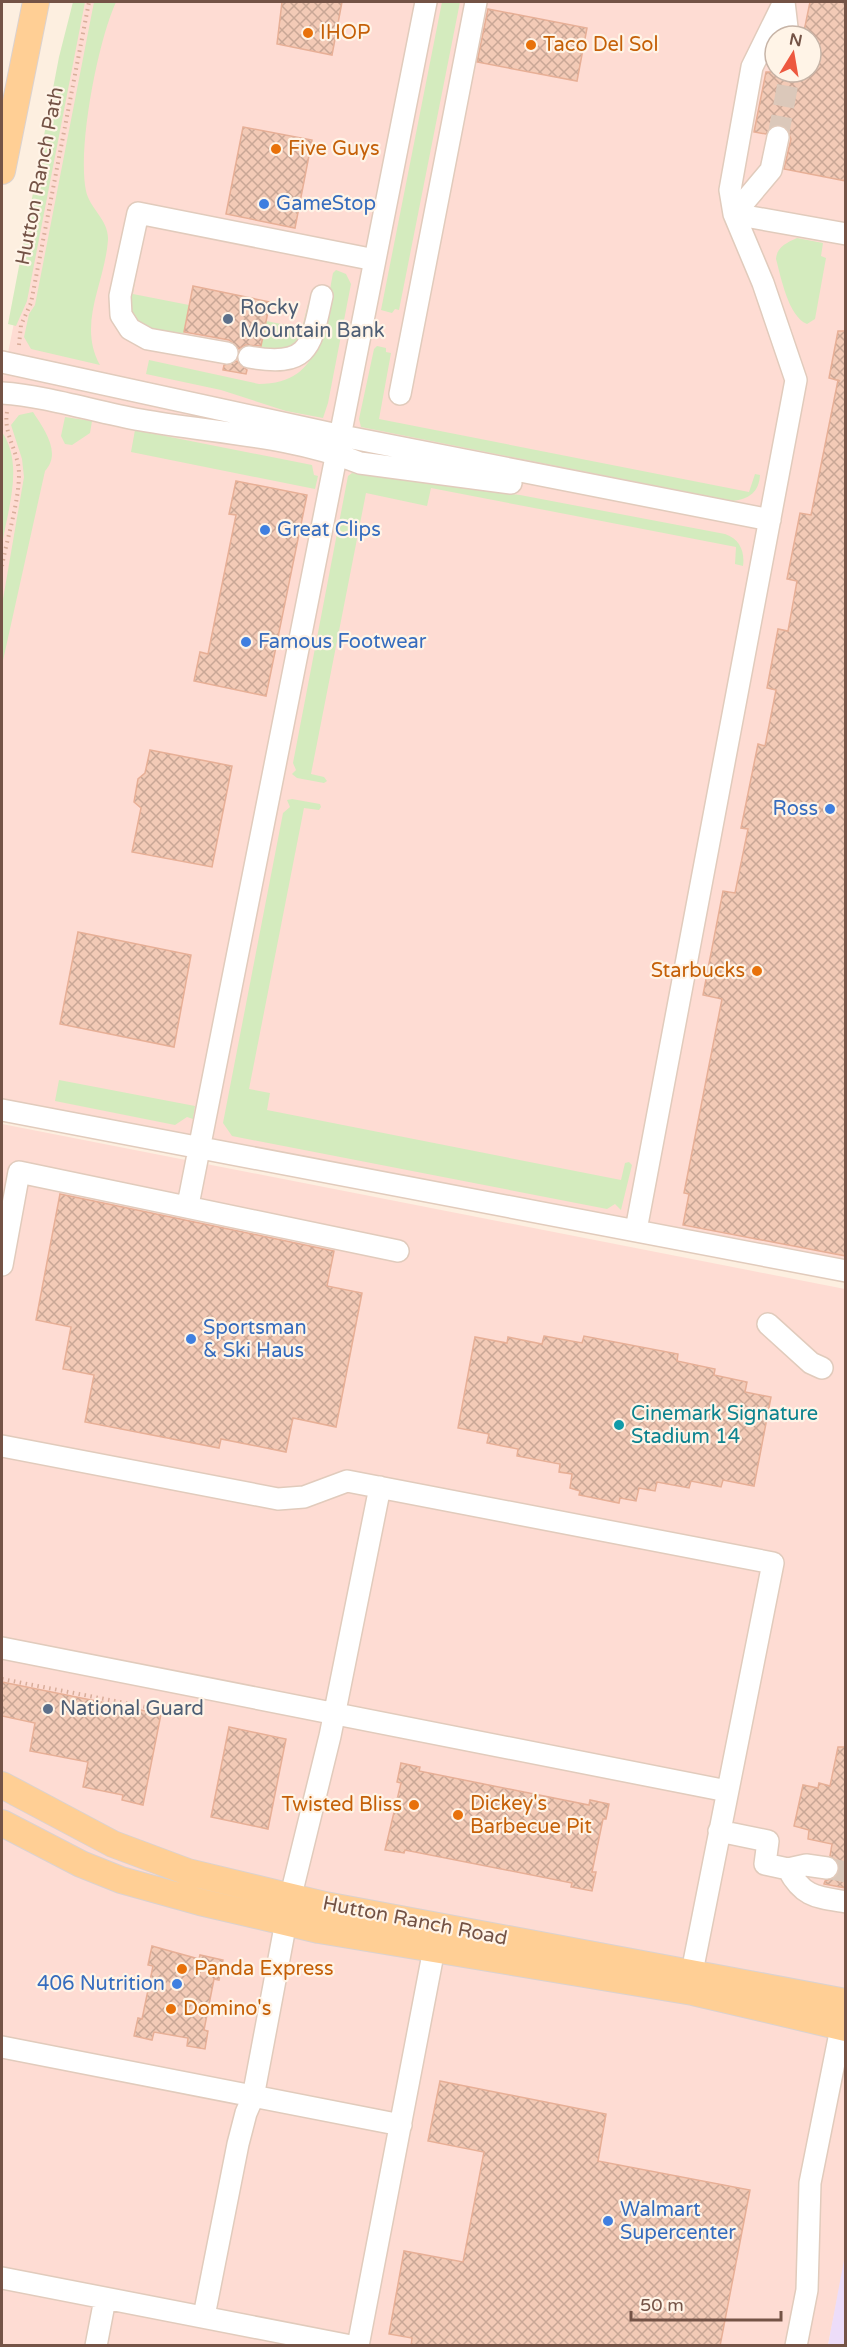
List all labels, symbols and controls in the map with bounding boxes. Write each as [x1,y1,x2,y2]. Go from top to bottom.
place label: IHOP [320,21,370,45]
north arrow [763,24,823,84]
marker: IHOP [301,26,315,40]
text: N [787,29,804,51]
place label: Taco Del Sol [543,33,658,57]
marker: Taco Del Sol [524,38,538,52]
street label: Hutton Ranch Path [11,85,69,267]
place label: Five Guys [288,137,380,161]
marker: Five Guys [269,142,283,156]
place label: GameStop [276,192,376,216]
marker: GameStop [257,197,271,211]
place label: Rocky Mountain Bank [240,296,385,343]
marker: Rocky Mountain Bank [221,312,235,326]
place label: Great Clips [277,518,381,542]
marker: Great Clips [258,523,272,537]
place label: Famous Footwear [258,630,427,654]
marker: Famous Footwear [239,635,253,649]
place label: Ross [772,797,818,821]
marker: Ross [823,802,837,816]
place label: Starbucks [651,959,745,983]
marker: Starbucks [750,964,764,978]
place label: Sportsman & Ski Haus [203,1316,307,1363]
marker: Sportsman & Ski Haus [184,1332,198,1346]
place label: Cinemark Signature Stadium 14 [631,1402,818,1449]
marker: Cinemark Signature Stadium 14 [612,1418,626,1432]
place label: National Guard [60,1697,204,1721]
marker: National Guard [41,1702,55,1716]
place label: Dickey's Barbecue Pit [470,1792,592,1839]
place label: Twisted Bliss [281,1793,402,1817]
marker: Twisted Bliss [407,1798,421,1812]
marker: Dickey's Barbecue Pit [451,1808,465,1822]
street label: Hutton Ranch Road [321,1891,509,1951]
place label: Panda Express [194,1957,333,1981]
marker: Panda Express [175,1962,189,1976]
place label: 406 Nutrition [37,1972,165,1996]
marker: 406 Nutrition [170,1977,184,1991]
place label: Domino's [183,1997,271,2021]
marker: Domino's [164,2002,178,2016]
place label: Walmart Supercenter [620,2198,736,2245]
marker: Walmart Supercenter [601,2214,615,2228]
scale bar [631,2284,781,2322]
text: 50 m [640,2294,684,2316]

